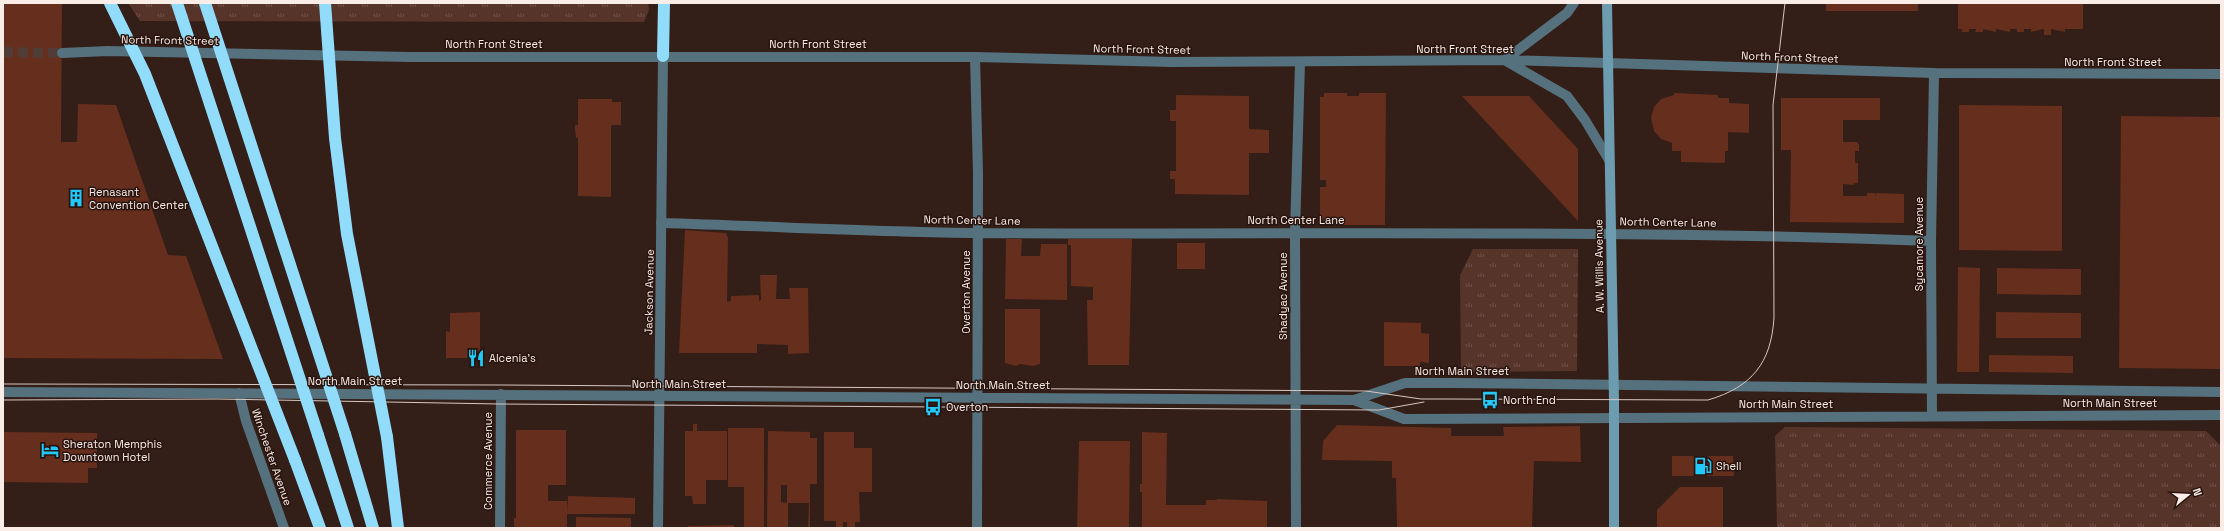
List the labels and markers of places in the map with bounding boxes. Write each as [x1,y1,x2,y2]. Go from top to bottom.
place label: Renasant Convention Center [89,185,188,212]
building icon: Renasant Convention Center [66,188,86,208]
restaurant icon: Alcenia's [466,348,486,368]
place label: Alcenia's [489,351,536,365]
bus stop icon: North End [1480,390,1500,410]
place label: North End [1503,393,1556,407]
bus stop icon: Overton [923,397,943,417]
place label: Overton [946,400,988,414]
place label: Sheraton Memphis Downtown Hotel [63,437,162,464]
hotel icon: Sheraton Memphis Downtown Hotel [40,440,60,460]
fuel station icon: Shell [1693,456,1713,476]
place label: Shell [1716,459,1741,473]

